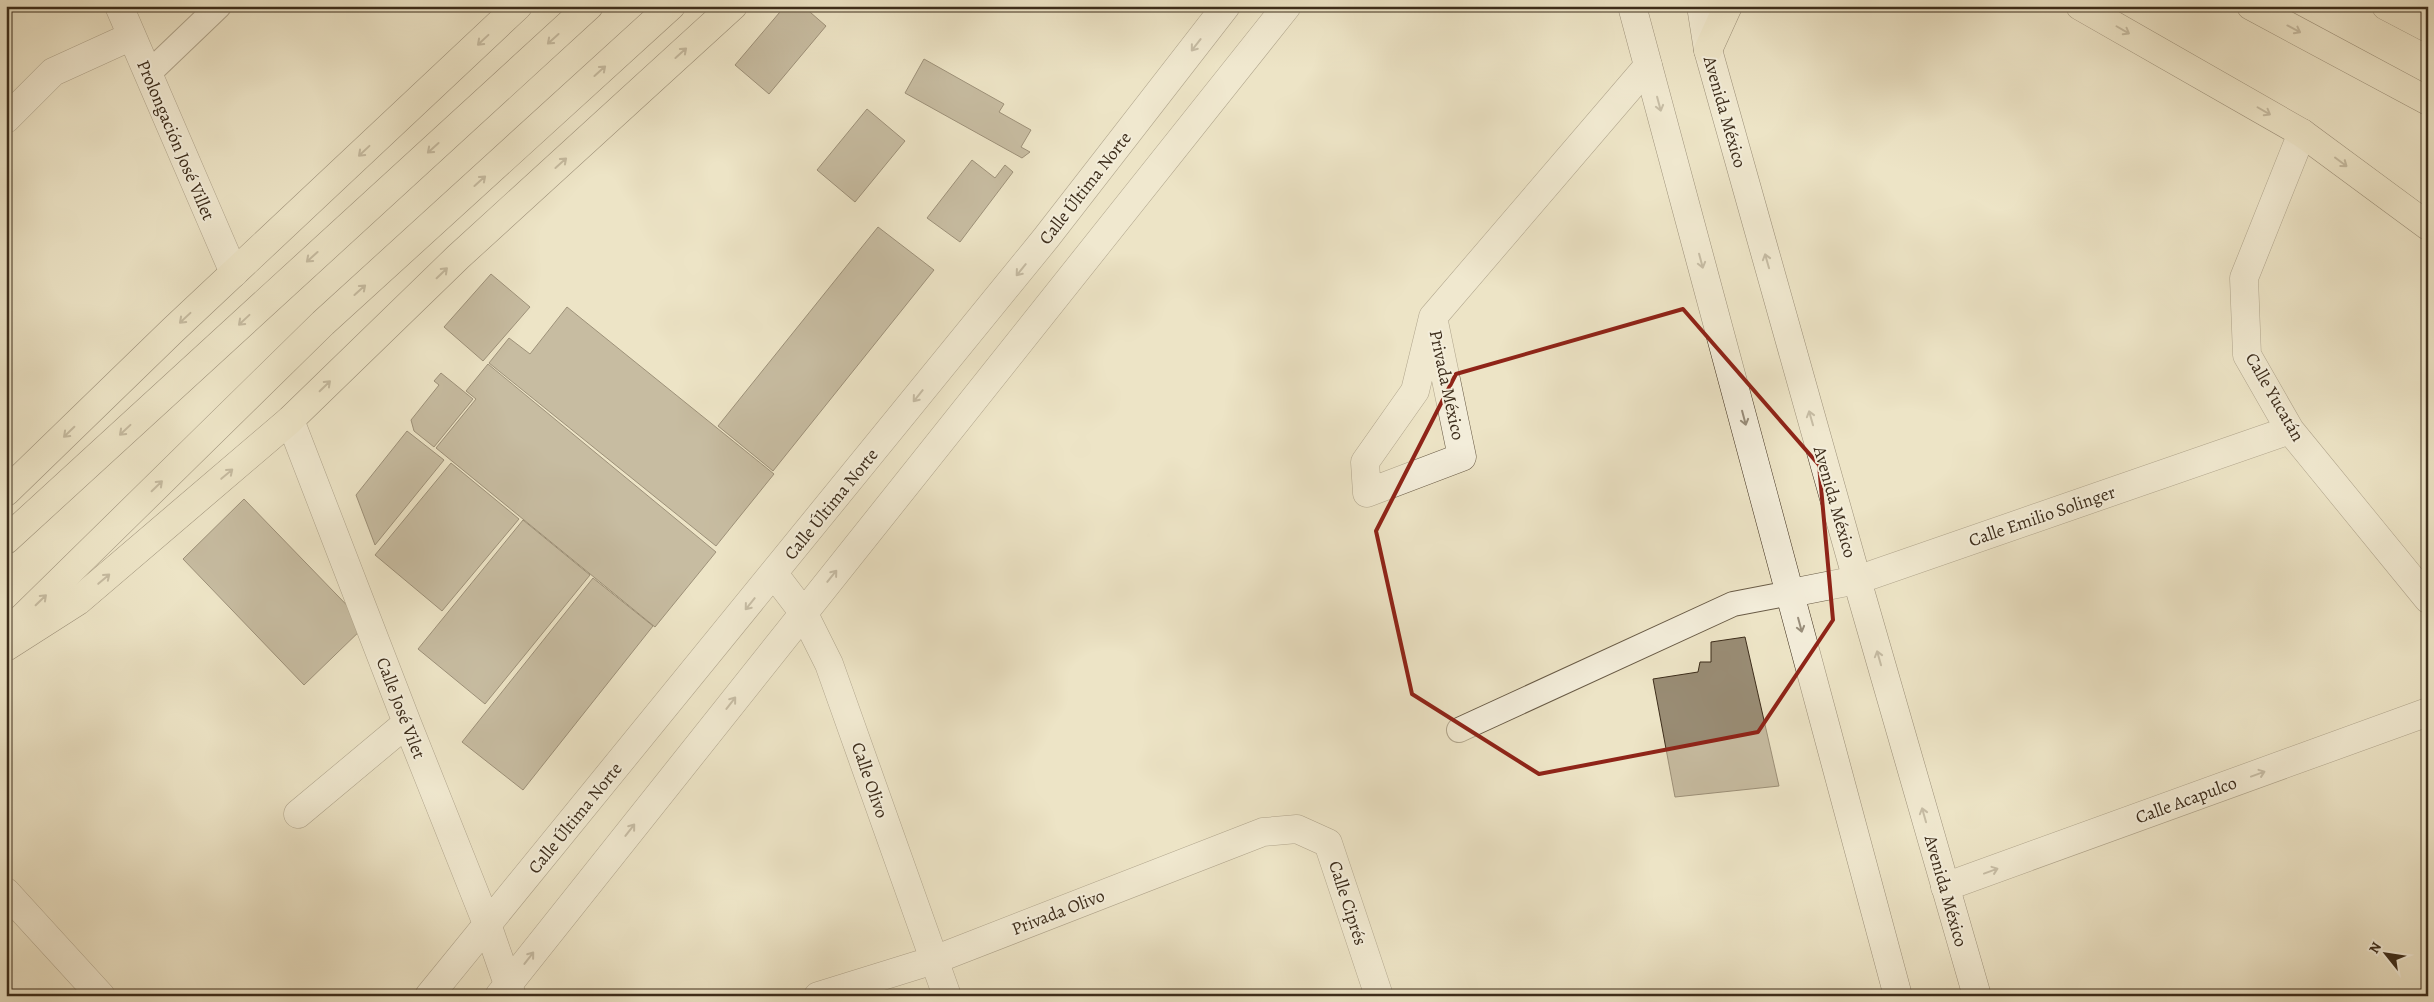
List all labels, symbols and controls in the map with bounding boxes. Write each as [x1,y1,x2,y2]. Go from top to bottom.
one-way arrow [2287,24,2302,34]
one-way arrow [2115,26,2129,36]
one-way arrow [547,33,560,45]
one-way arrow [476,34,489,46]
one-way arrow [1191,38,1201,52]
one-way arrow [675,47,688,59]
street label: Avenida México [1697,52,1752,171]
street label: Prolongación José Villet [131,56,221,224]
one-way arrow [593,65,606,77]
one-way arrow [1654,95,1664,111]
one-way arrow [2256,106,2271,116]
street label: Calle Última Norte [1033,127,1137,249]
one-way arrow [426,142,439,154]
one-way arrow [358,145,371,157]
one-way arrow [555,157,568,169]
one-way arrow [2334,157,2348,167]
one-way arrow [473,175,486,187]
one-way arrow [306,252,319,263]
one-way arrow [1697,252,1706,268]
one-way arrow [1762,254,1771,270]
one-way arrow [1015,263,1026,276]
one-way arrow [436,267,448,279]
one-way arrow [353,284,366,296]
one-way arrow [179,312,192,324]
one-way arrow [238,314,251,326]
street label: Privada México [1424,328,1470,442]
street label: Calle Yucatán [2240,348,2310,446]
one-way arrow [319,380,332,392]
one-way arrow [913,389,924,402]
one-way arrow [1739,409,1749,425]
one-way arrow [1806,410,1815,426]
one-way arrow [119,424,131,436]
one-way arrow [63,425,75,437]
street label: Avenida México [1807,442,1862,561]
street label: Calle Última Norte [779,443,883,565]
one-way arrow [221,468,234,479]
one-way arrow [151,480,163,492]
street label: Calle Emilio Solinger [1965,480,2119,552]
one-way arrow [827,570,838,583]
one-way arrow [97,574,110,585]
one-way arrow [35,594,47,606]
one-way arrow [744,597,755,610]
one-way arrow [1795,617,1805,633]
one-way arrow [1874,651,1883,667]
street label: Calle José Vilet [371,654,431,762]
one-way arrow [726,697,737,710]
street label: Calle Olivo [846,739,894,821]
street label: Calle Última Norte [523,757,627,879]
one-way arrow [2250,769,2266,778]
street label: Calle Acapulco [2132,771,2240,829]
one-way arrow [1918,807,1928,823]
one-way arrow [625,824,636,837]
street label: Avenida México [1918,831,1973,950]
street label: Calle Ciprés [1323,858,1373,948]
one-way arrow [1982,866,1998,875]
street label: Privada Olivo [1008,883,1108,941]
north arrow [2362,930,2412,980]
text: N [2364,939,2386,957]
one-way arrow [524,951,535,964]

